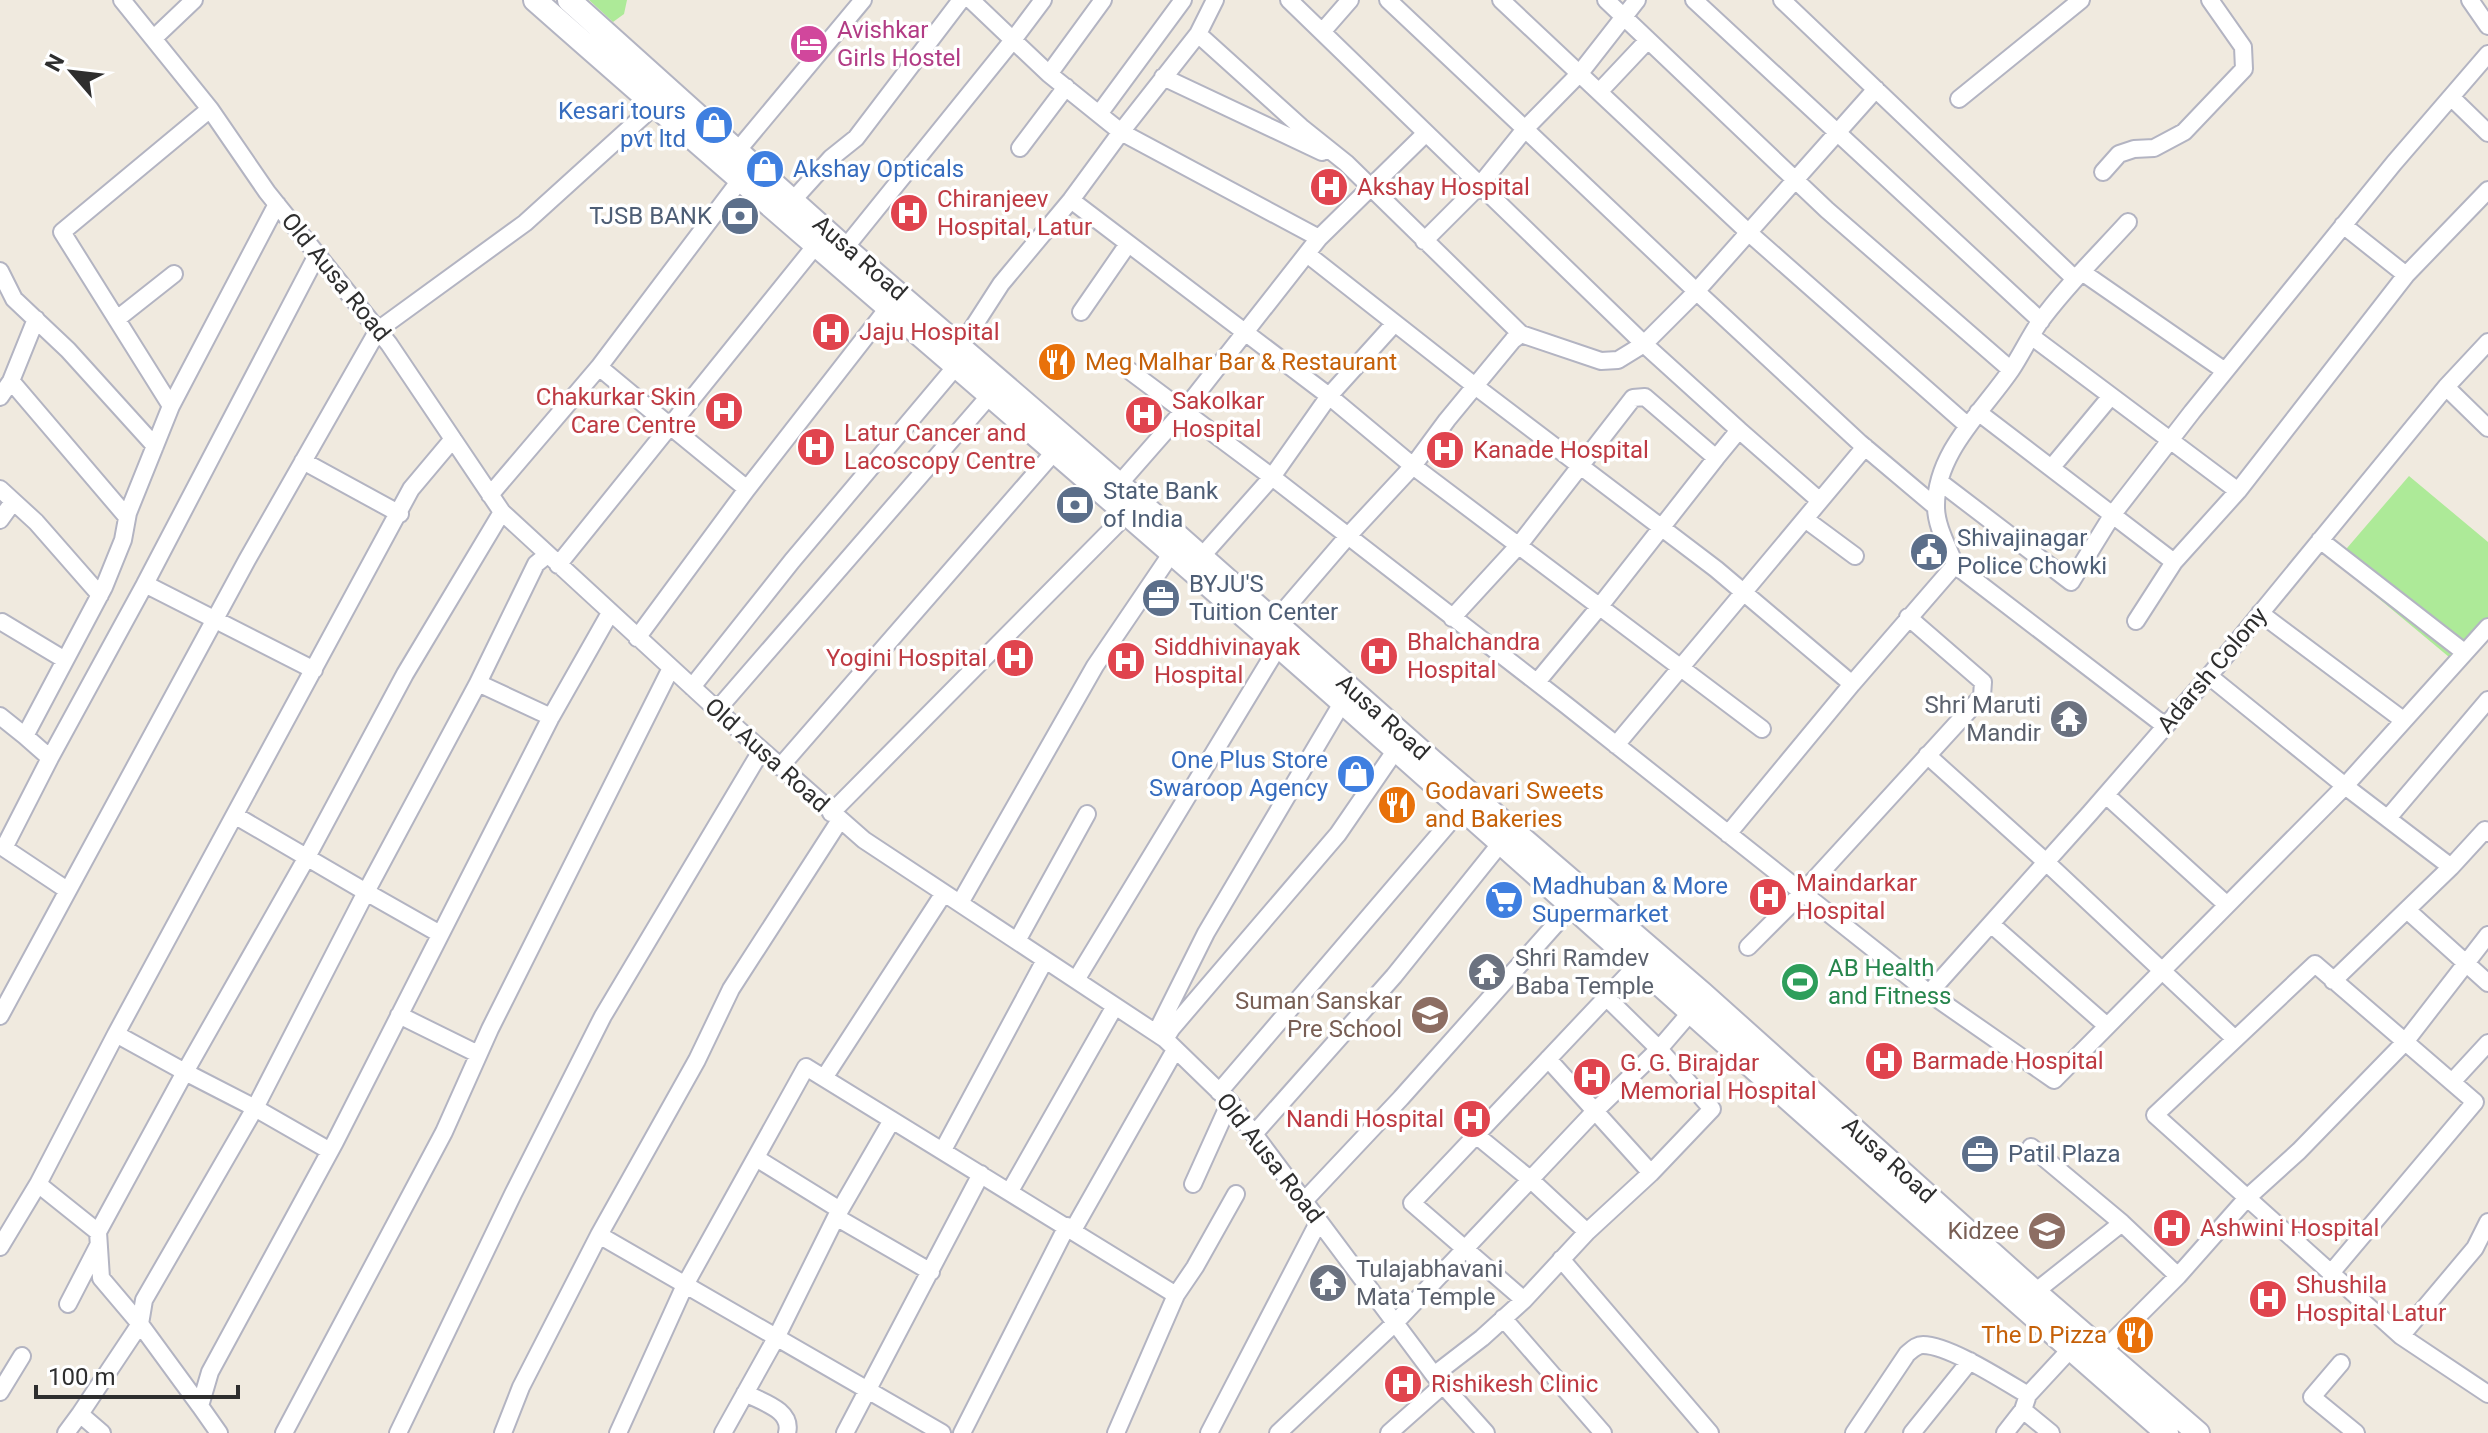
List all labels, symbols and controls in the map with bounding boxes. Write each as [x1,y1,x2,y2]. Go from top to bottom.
place label: Avishkar Girls Hostel [837,16,961,72]
hotel icon: Avishkar Girls Hostel [788,23,830,65]
north arrow [32,32,112,112]
text: N [40,50,69,76]
place label: Kesari tours pvt ltd [558,97,686,153]
shop icon: Kesari tours pvt ltd [693,104,735,146]
shop icon: Akshay Opticals [744,148,786,190]
place label: Akshay Opticals [793,155,964,183]
hospital icon: Akshay Hospital [1308,166,1350,208]
place label: Akshay Hospital [1357,173,1530,201]
place label: Chiranjeev Hospital, Latur [937,185,1092,241]
hospital icon: Chiranjeev Hospital, Latur [888,192,930,234]
bank icon: TJSB BANK [719,195,761,237]
place label: TJSB BANK [589,202,713,230]
street label: Old Ausa Road [276,207,396,347]
street label: Ausa Road [807,210,913,306]
hospital icon: Jaju Hospital [810,311,852,353]
place label: Jaju Hospital [859,318,999,346]
restaurant icon: Meg Malhar Bar & Restaurant [1036,341,1078,383]
place label: Meg Malhar Bar & Restaurant [1085,348,1397,376]
place label: Chakurkar Skin Care Centre [536,383,696,439]
place label: Sakolkar Hospital [1172,387,1264,443]
hospital icon: Chakurkar Skin Care Centre [703,390,745,432]
hospital icon: Sakolkar Hospital [1123,394,1165,436]
place label: Latur Cancer and Lacoscopy Centre [844,419,1036,475]
hospital icon: Latur Cancer and Lacoscopy Centre [795,426,837,468]
hospital icon: Kanade Hospital [1424,429,1466,471]
place label: Kanade Hospital [1473,436,1649,464]
place label: State Bank of India [1103,477,1219,533]
bank icon: State Bank of India [1054,484,1096,526]
place label: Shivajinagar Police Chowki [1957,524,2107,580]
public building icon: Shivajinagar Police Chowki [1908,531,1950,573]
place label: BYJU'S Tuition Center [1189,570,1338,626]
office icon: BYJU'S Tuition Center [1140,577,1182,619]
street label: Adarsh Colony [2151,601,2273,739]
place label: Bhalchandra Hospital [1407,628,1540,684]
place label: Siddhivinayak Hospital [1154,633,1301,689]
hospital icon: Bhalchandra Hospital [1358,635,1400,677]
hospital icon: Yogini Hospital [994,637,1036,679]
hospital icon: Siddhivinayak Hospital [1105,640,1147,682]
place label: Yogini Hospital [826,644,987,672]
street label: Ausa Road [1331,668,1435,766]
place label: Shri Maruti Mandir [1925,691,2041,747]
street label: Old Ausa Road [699,692,835,818]
temple icon: Shri Maruti Mandir [2048,698,2090,740]
place label: One Plus Store Swaroop Agency [1149,746,1329,802]
shop icon: One Plus Store Swaroop Agency [1335,753,1377,795]
place label: Godavari Sweets and Bakeries [1425,777,1604,833]
restaurant icon: Godavari Sweets and Bakeries [1376,784,1418,826]
place label: Maindarkar Hospital [1796,869,1917,925]
place label: Madhuban & More Supermarket [1532,872,1728,928]
hospital icon: Maindarkar Hospital [1747,876,1789,918]
supermarket icon: Madhuban & More Supermarket [1483,879,1525,921]
place label: Shri Ramdev Baba Temple [1515,944,1654,1000]
temple icon: Shri Ramdev Baba Temple [1466,951,1508,993]
place label: AB Health and Fitness [1828,954,1952,1010]
sports icon: AB Health and Fitness [1779,961,1821,1003]
place label: Suman Sanskar Pre School [1235,987,1402,1043]
school or university icon: Suman Sanskar Pre School [1409,994,1451,1036]
hospital icon: Barmade Hospital [1863,1040,1905,1082]
place label: Barmade Hospital [1912,1047,2104,1075]
place label: G. G. Birajdar Memorial Hospital [1620,1049,1816,1105]
hospital icon: G. G. Birajdar Memorial Hospital [1571,1056,1613,1098]
street label: Old Ausa Road [1211,1087,1329,1229]
hospital icon: Nandi Hospital [1451,1098,1493,1140]
place label: Nandi Hospital [1286,1105,1444,1133]
street label: Ausa Road [1837,1111,1941,1209]
office icon: Patil Plaza [1959,1133,2001,1175]
place label: Patil Plaza [2008,1140,2121,1168]
hospital icon: Ashwini Hospital [2151,1207,2193,1249]
school or university icon: Kidzee [2026,1210,2068,1252]
place label: Ashwini Hospital [2200,1214,2379,1242]
place label: Kidzee [1947,1217,2019,1245]
place label: Tulajabhavani Mata Temple [1356,1255,1503,1311]
temple icon: Tulajabhavani Mata Temple [1307,1262,1349,1304]
place label: Shushila Hospital Latur [2296,1271,2446,1327]
hospital icon: Shushila Hospital Latur [2247,1278,2289,1320]
restaurant icon: The D Pizza [2114,1314,2156,1356]
place label: The D Pizza [1981,1321,2107,1349]
scale bar [36,1349,238,1399]
text: 100 m [48,1363,115,1391]
hospital icon: Rishikesh Clinic [1382,1363,1424,1405]
place label: Rishikesh Clinic [1431,1370,1598,1398]

